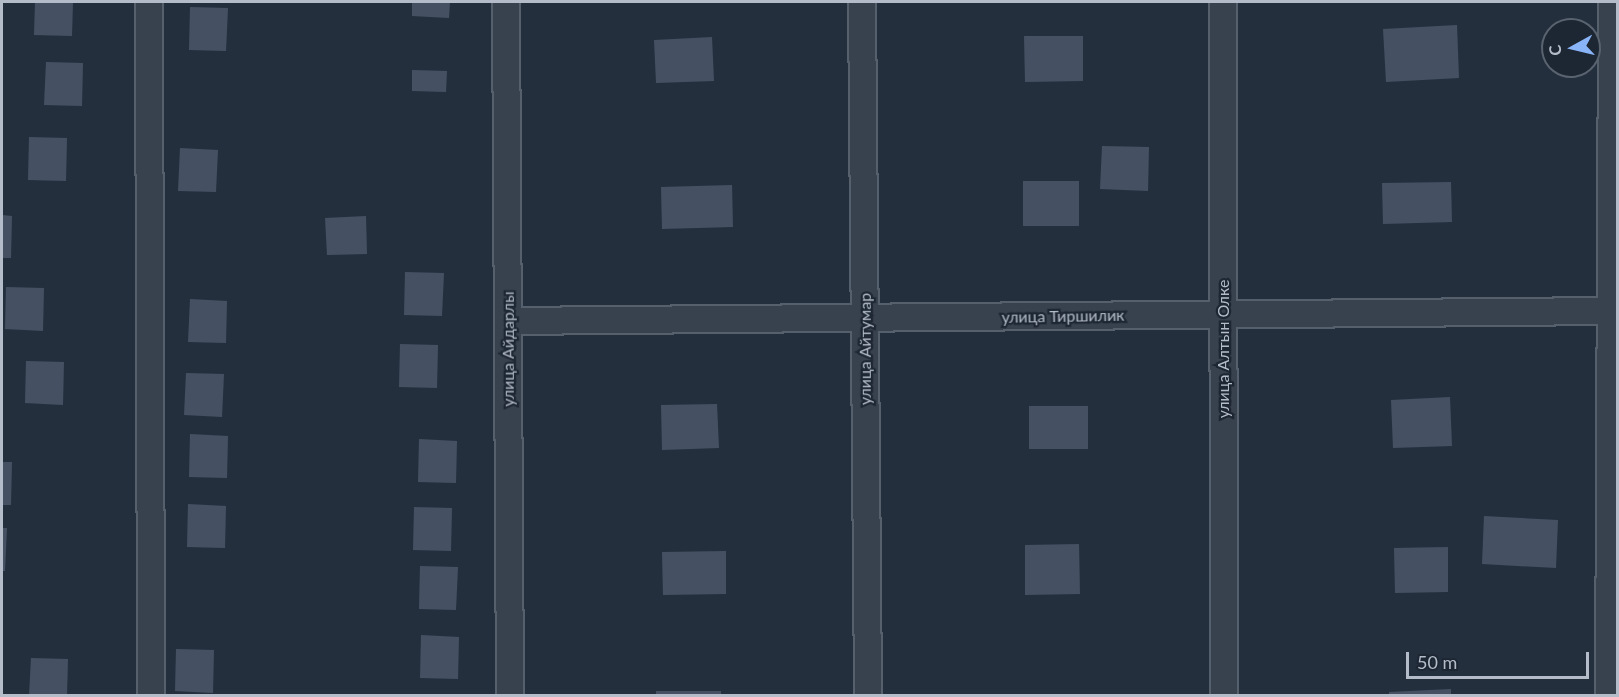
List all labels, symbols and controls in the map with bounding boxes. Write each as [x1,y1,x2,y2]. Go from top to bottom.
north arrow [1541,18,1601,78]
text: С [1545,44,1565,57]
street label: улица Алтын Олке [1213,280,1233,418]
street label: улица Айдарлы [498,291,518,407]
street label: улица Айтумар [855,293,875,405]
street label: улица Тиршилик [1001,305,1125,327]
scale bar [1409,640,1592,678]
text: 50 m [1417,651,1457,673]

